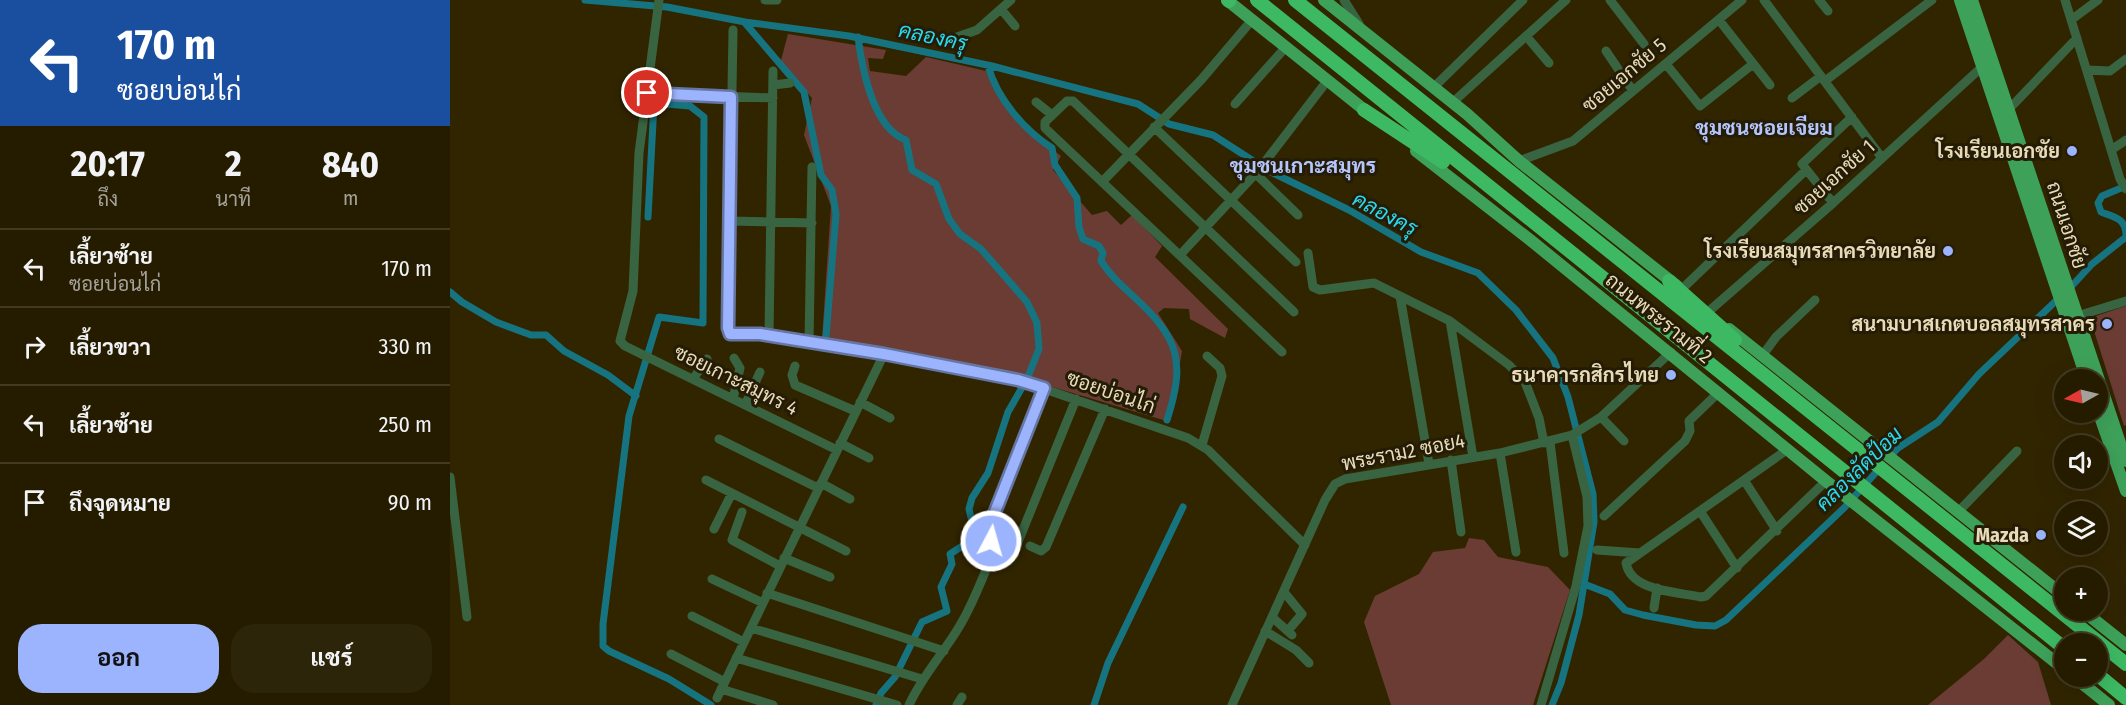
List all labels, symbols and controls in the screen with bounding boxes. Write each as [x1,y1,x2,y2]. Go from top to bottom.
water label: คลองครุ [896,17,971,58]
text: 170 m [117,20,216,70]
icon: left [18,24,96,102]
street label: ซอยเอกชัย 5 [1577,33,1671,117]
pin [621,67,672,118]
text: ซอยบ่อนไก่ [117,75,241,107]
icon: arrive [630,76,663,109]
district label: ชุมชนซอยเจียม [1695,115,1833,143]
street label: ซอยเอกชัย 1 [1788,134,1880,220]
place label: โรงเรียนเอกชัย [1935,137,2060,163]
text: 20:17 [71,142,145,186]
text: 2 [225,142,242,186]
text: 840 [322,143,379,187]
marker: โรงเรียนเอกชัย [2065,144,2079,158]
district label: ชุมชนเกาะสมุทร [1230,153,1376,181]
street label: ถนนเอกชัย [2042,178,2092,272]
text: m [343,186,358,210]
water label: คลองครุ [1348,186,1423,243]
text: ถึง [97,187,118,211]
text: นาที [216,187,251,211]
place label: โรงเรียนสมุทรสาครวิทยาลัย [1703,237,1936,266]
text: เลี้ยวซ้าย [69,243,153,270]
marker: โรงเรียนสมุทรสาครวิทยาลัย [1941,244,1955,258]
icon: left [18,252,51,285]
text: 170 m [381,255,432,282]
street label: ถนนพระรามที่ 2 [1601,264,1720,368]
text: ซอยบ่อนไก่ [69,272,161,296]
place label: สนามบาสเกตบอลสมุทรสาคร [1851,312,2095,339]
marker: สนามบาสเกตบอลสมุทรสาคร [2100,317,2114,331]
icon: right [18,330,51,363]
text: 330 m [379,333,432,360]
text: เลี้ยวขวา [69,334,151,361]
street label: ซอยเกาะสมุทร 4 [669,340,802,422]
place label: ธนาคารกสิกรไทย [1511,361,1659,387]
street label: ซอยบ่อนไก่ [1064,365,1159,418]
marker: ธนาคารกสิกรไทย [1664,368,1678,382]
north arrow [2054,369,2108,423]
map controls [2054,369,2108,687]
icon: left [18,408,51,441]
text: 250 m [379,411,432,438]
text: เลี้ยวซ้าย [69,412,153,439]
water label: คลองลัดป้อม [1810,421,1908,517]
street label: พระราม2 ซอย4 [1339,428,1467,476]
button: sound [2054,435,2108,489]
icon: arrive [18,486,51,519]
text: 90 m [388,489,432,516]
text: ถึงจุดหมาย [69,490,171,517]
button: layers [2054,501,2108,555]
position arrow [959,509,1023,573]
place label: Mazda [1976,523,2029,547]
marker: Mazda [2034,528,2048,542]
button: + [2054,567,2108,621]
button: ออก [18,624,219,693]
button: แชร์ [231,624,432,693]
button: − [2054,633,2108,687]

